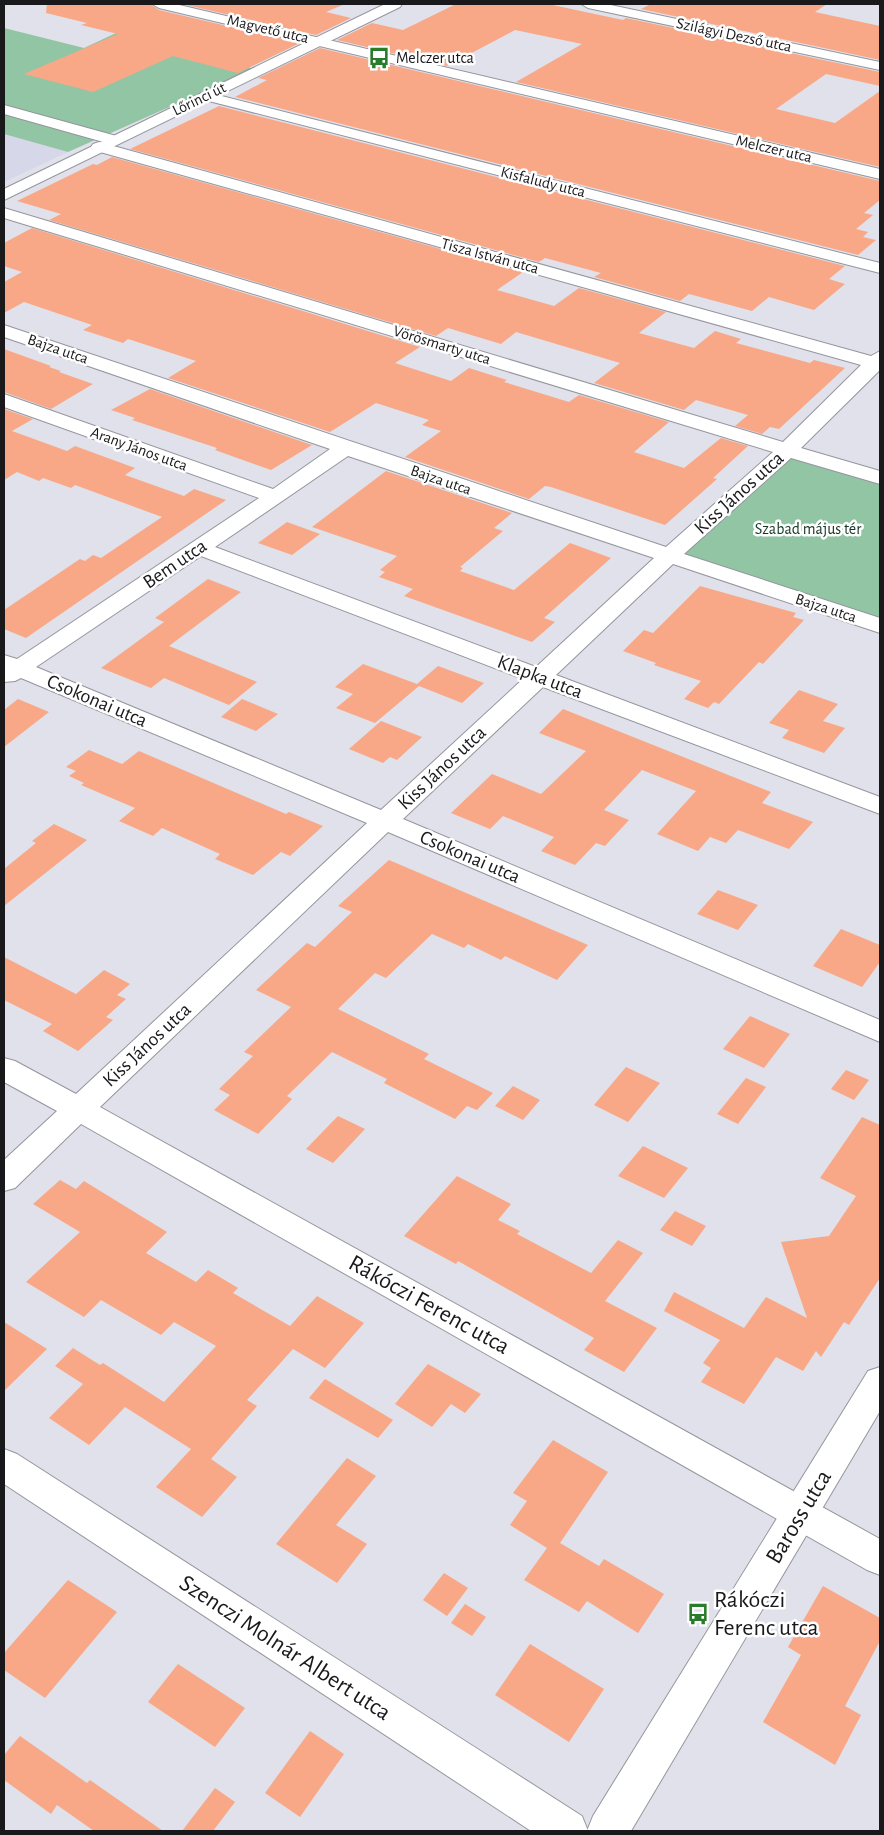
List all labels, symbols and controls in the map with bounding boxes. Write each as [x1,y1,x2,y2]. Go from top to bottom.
street label: Magvető utca [226,12,310,46]
street label: Szilágyi Dezső utca [675,15,793,56]
bus stop icon: Melczer utca [366,45,392,71]
place label: Melczer utca [396,50,474,66]
street label: Lőrinci út [170,79,228,119]
street label: Melczer utca [734,132,814,166]
street label: Kisfaludy utca [499,164,587,201]
street label: Tisza István utca [439,235,541,277]
street label: Vörösmarty utca [391,323,493,368]
street label: Bajza utca [25,331,91,368]
street label: Arany János utca [88,424,190,475]
street label: Kiss János utca [690,448,788,538]
street label: Bajza utca [408,462,474,499]
park label: Szabad május tér [755,521,862,538]
street label: Bem utca [140,536,210,592]
street label: Bajza utca [793,591,859,626]
street label: Klapka utca [495,652,585,702]
street label: Csokonai utca [44,671,150,731]
street label: Kiss János utca [394,722,490,814]
street label: Csokonai utca [417,827,523,887]
street label: Kiss János utca [99,999,195,1091]
street label: Rákóczi Ferenc utca [345,1251,513,1359]
street label: Baross utca [762,1466,836,1568]
street label: Szenczi Molnár Albert utca [175,1571,395,1725]
place label: Rákóczi Ferenc utca [714,1588,819,1640]
bus stop icon: Rákóczi Ferenc utca [685,1601,711,1627]

